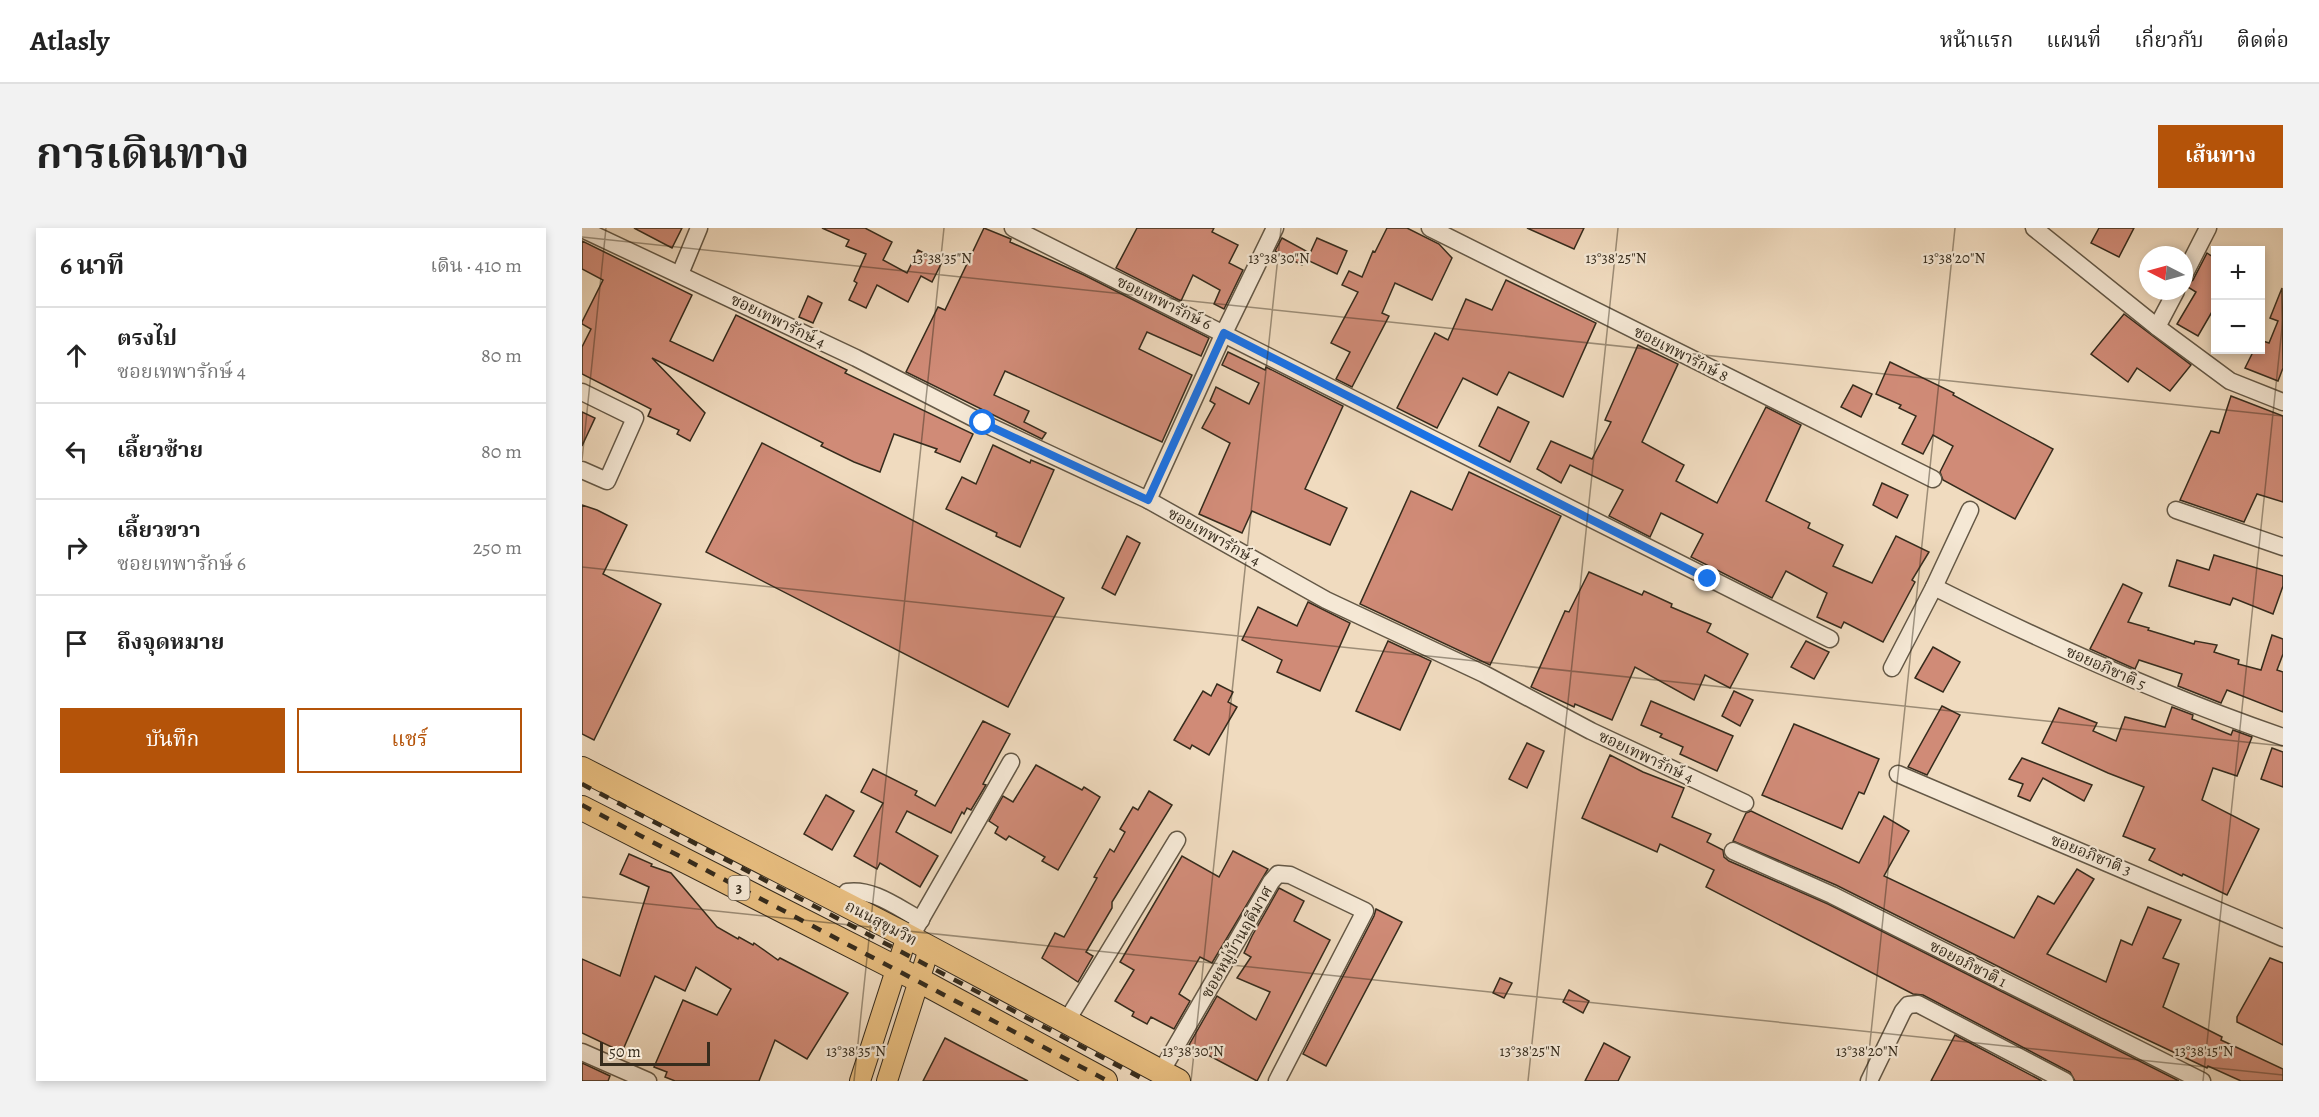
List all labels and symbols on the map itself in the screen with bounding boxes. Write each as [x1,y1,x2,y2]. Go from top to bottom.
north arrow [2139,246,2193,300]
text: 13°38'35"N [912,248,972,268]
text: 13°38'30"N [1248,248,1310,268]
text: 13°38'25"N [1586,248,1647,268]
text: 13°38'20"N [1923,248,1985,268]
street label: ซอยเทพารักษ์ 6 [1113,270,1215,336]
street label: ซอยเทพารักษ์ 4 [727,289,829,353]
street label: ซอยเทพารักษ์ 8 [1630,321,1732,387]
route start [969,409,995,435]
street label: ซอยเทพารักษ์ 4 [1164,502,1264,572]
route end [1694,565,1720,591]
street label: ซอยอภิชาติ 5 [2062,641,2150,696]
street label: ซอยเทพารักษ์ 4 [1595,725,1697,789]
street label: ซอยอภิชาติ 3 [2047,829,2135,881]
road number: 3 [728,876,750,900]
street label: ซอยหมู่บ้านฤดีมาศ [1196,882,1278,1002]
street label: ถนนสุขุมวิท [841,895,921,951]
street label: ซอยอภิชาติ 1 [1925,935,2011,993]
scale bar [600,1039,710,1066]
text: 13°38'35"N [826,1041,886,1061]
text: 13°38'30"N [1162,1041,1224,1061]
text: 13°38'25"N [1500,1041,1561,1061]
text: 13°38'20"N [1836,1041,1898,1061]
text: 13°38'15"N [2175,1041,2234,1061]

